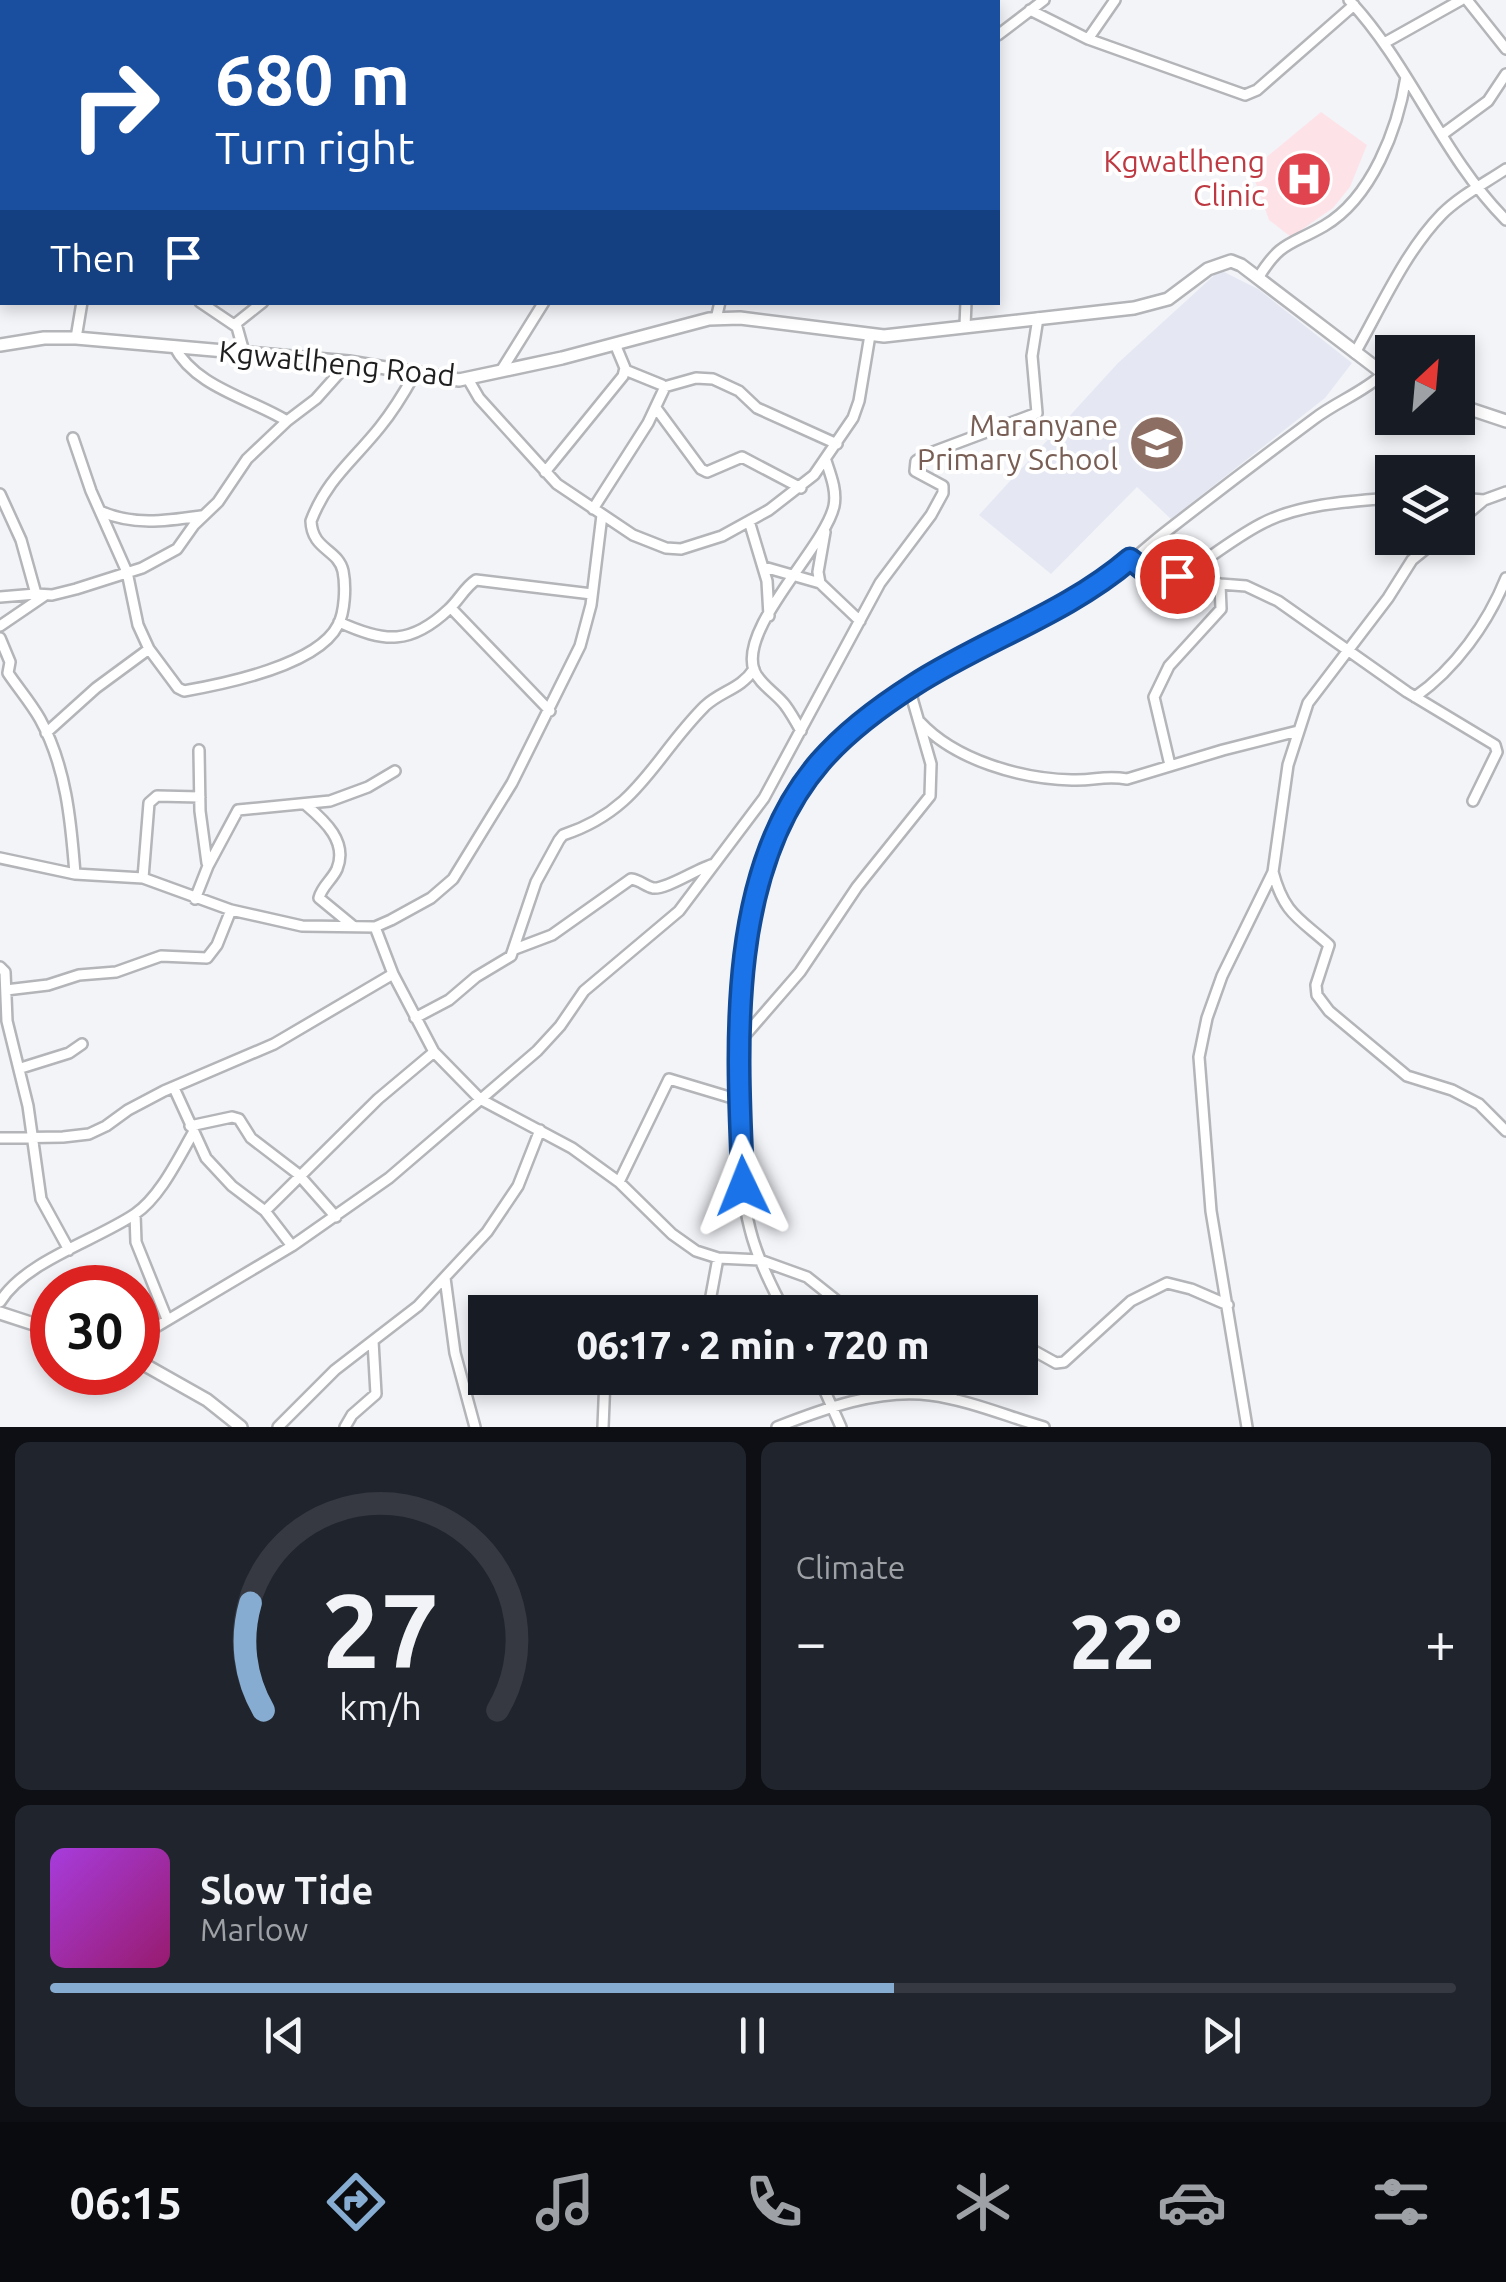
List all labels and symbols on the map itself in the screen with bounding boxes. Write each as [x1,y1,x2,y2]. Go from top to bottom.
place label: Kgwatlheng Clinic [1104,144,1265,212]
hospital icon: Kgwatlheng Clinic [1274,149,1334,209]
street label: Kgwatlheng Road [217,334,457,392]
north arrow [1375,335,1475,435]
place label: Maranyane Primary School [917,408,1118,476]
school or university icon: Maranyane Primary School [1127,413,1187,473]
pin [1135,534,1220,619]
position arrow [691,1134,795,1238]
speed limit sign: 30 [30,1265,160,1395]

